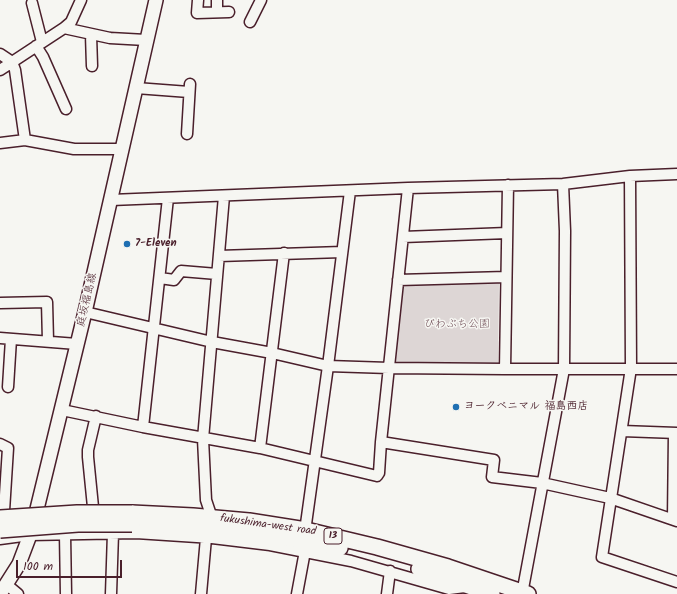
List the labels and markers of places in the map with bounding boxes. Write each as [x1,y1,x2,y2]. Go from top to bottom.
place label: 7-Eleven [135,237,176,251]
marker: 7-Eleven [122,239,132,249]
place label: ヨークベニマル 福島西店 [464,400,589,414]
marker: ヨークベニマル 福島西店 [451,402,461,412]

